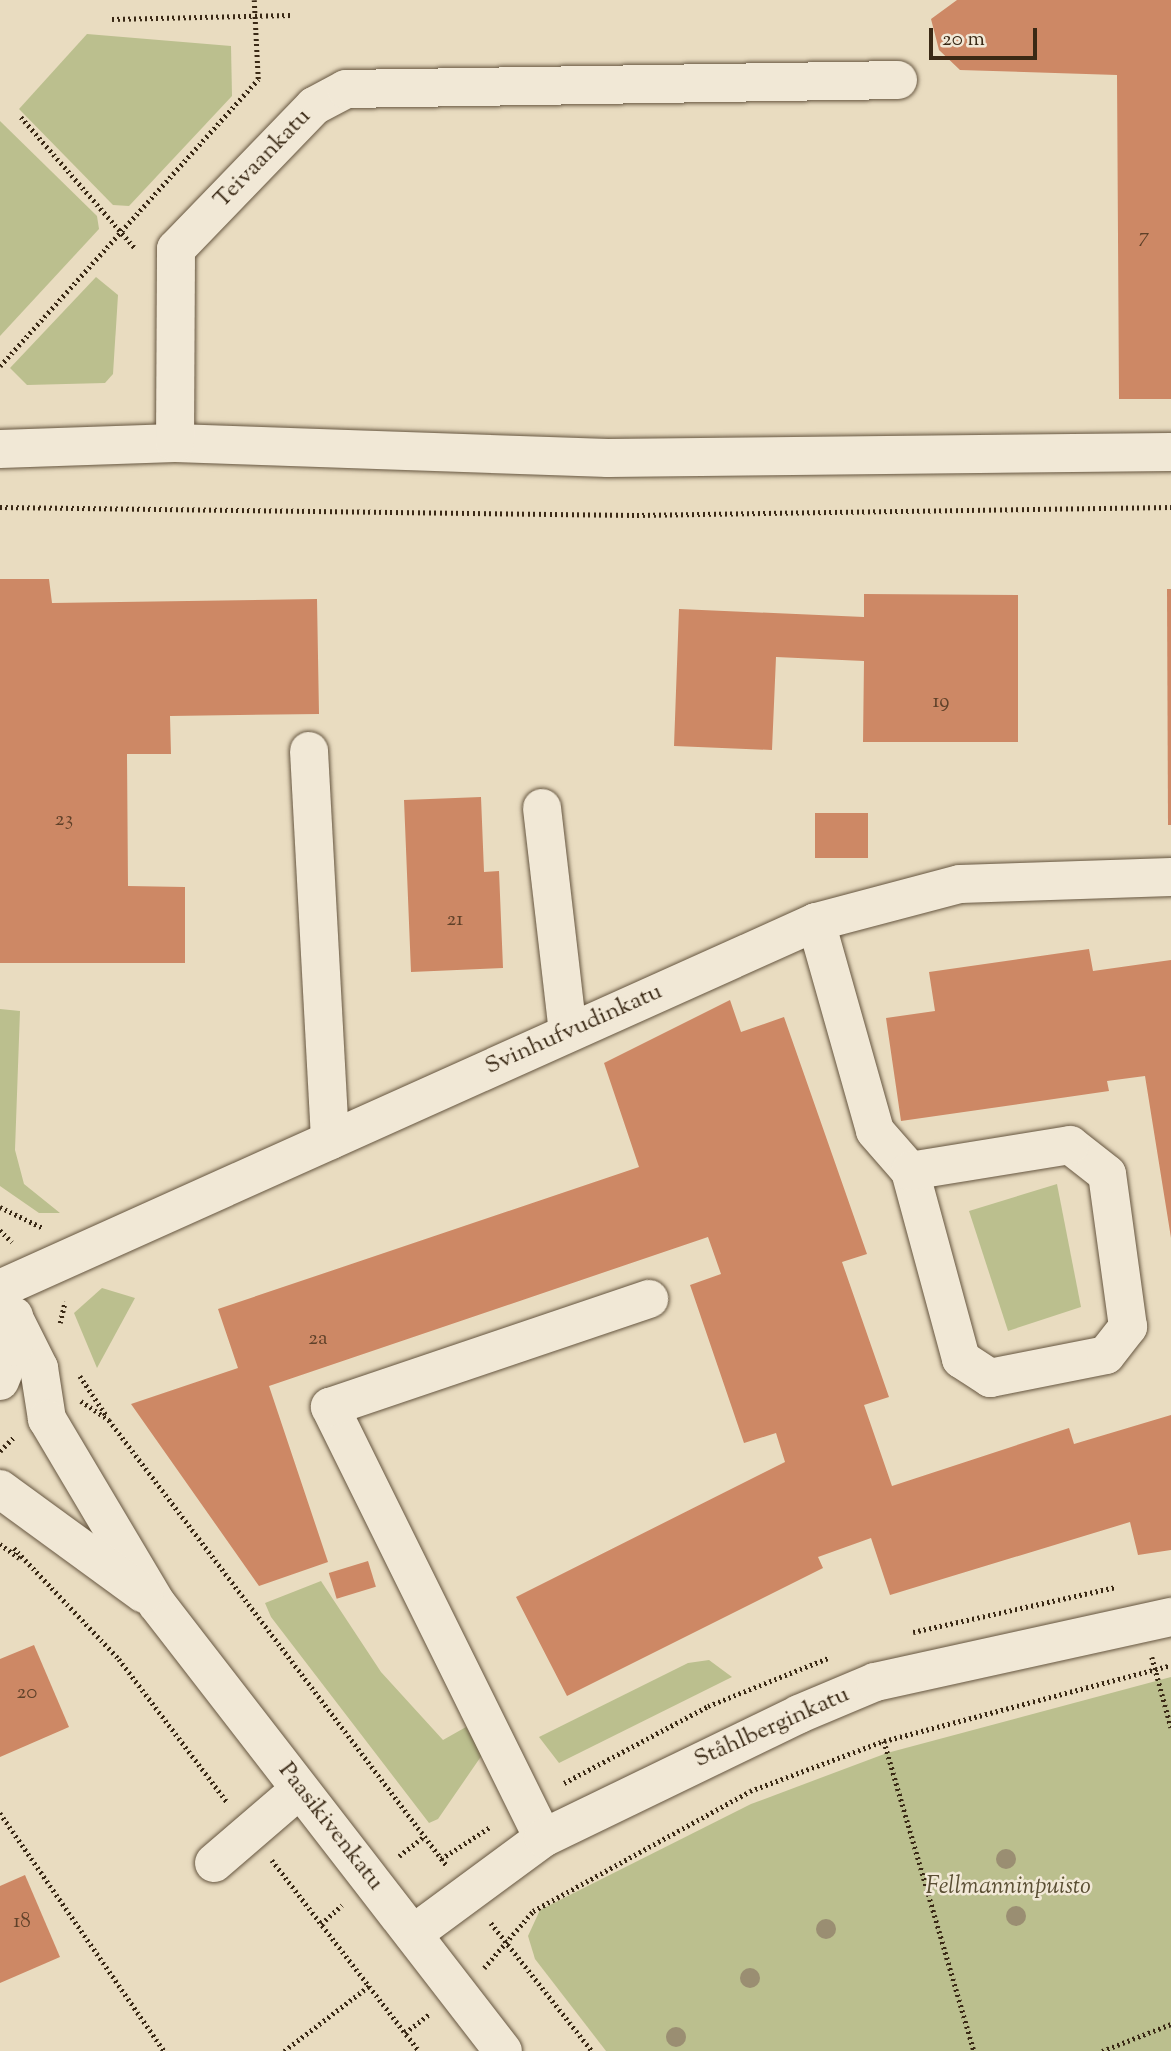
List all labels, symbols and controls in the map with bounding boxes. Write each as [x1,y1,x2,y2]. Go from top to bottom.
scale bar [933,14,1042,58]
text: 20 m [942,25,985,55]
street label: Teivaankatu [208,103,318,215]
house number: 7 [1139,224,1149,250]
house number: 19 [932,689,950,715]
house number: 23 [55,807,73,833]
house number: 21 [447,907,463,933]
street label: Svinhufvudinkatu [481,978,667,1082]
house number: 2a [308,1326,328,1352]
house number: 20 [17,1680,37,1706]
street label: Ståhlberginkatu [690,1681,854,1775]
street label: Paasikivenkatu [271,1757,389,1897]
park label: Fellmanninpuisto [925,1874,1091,1902]
house number: 18 [13,1909,31,1935]

